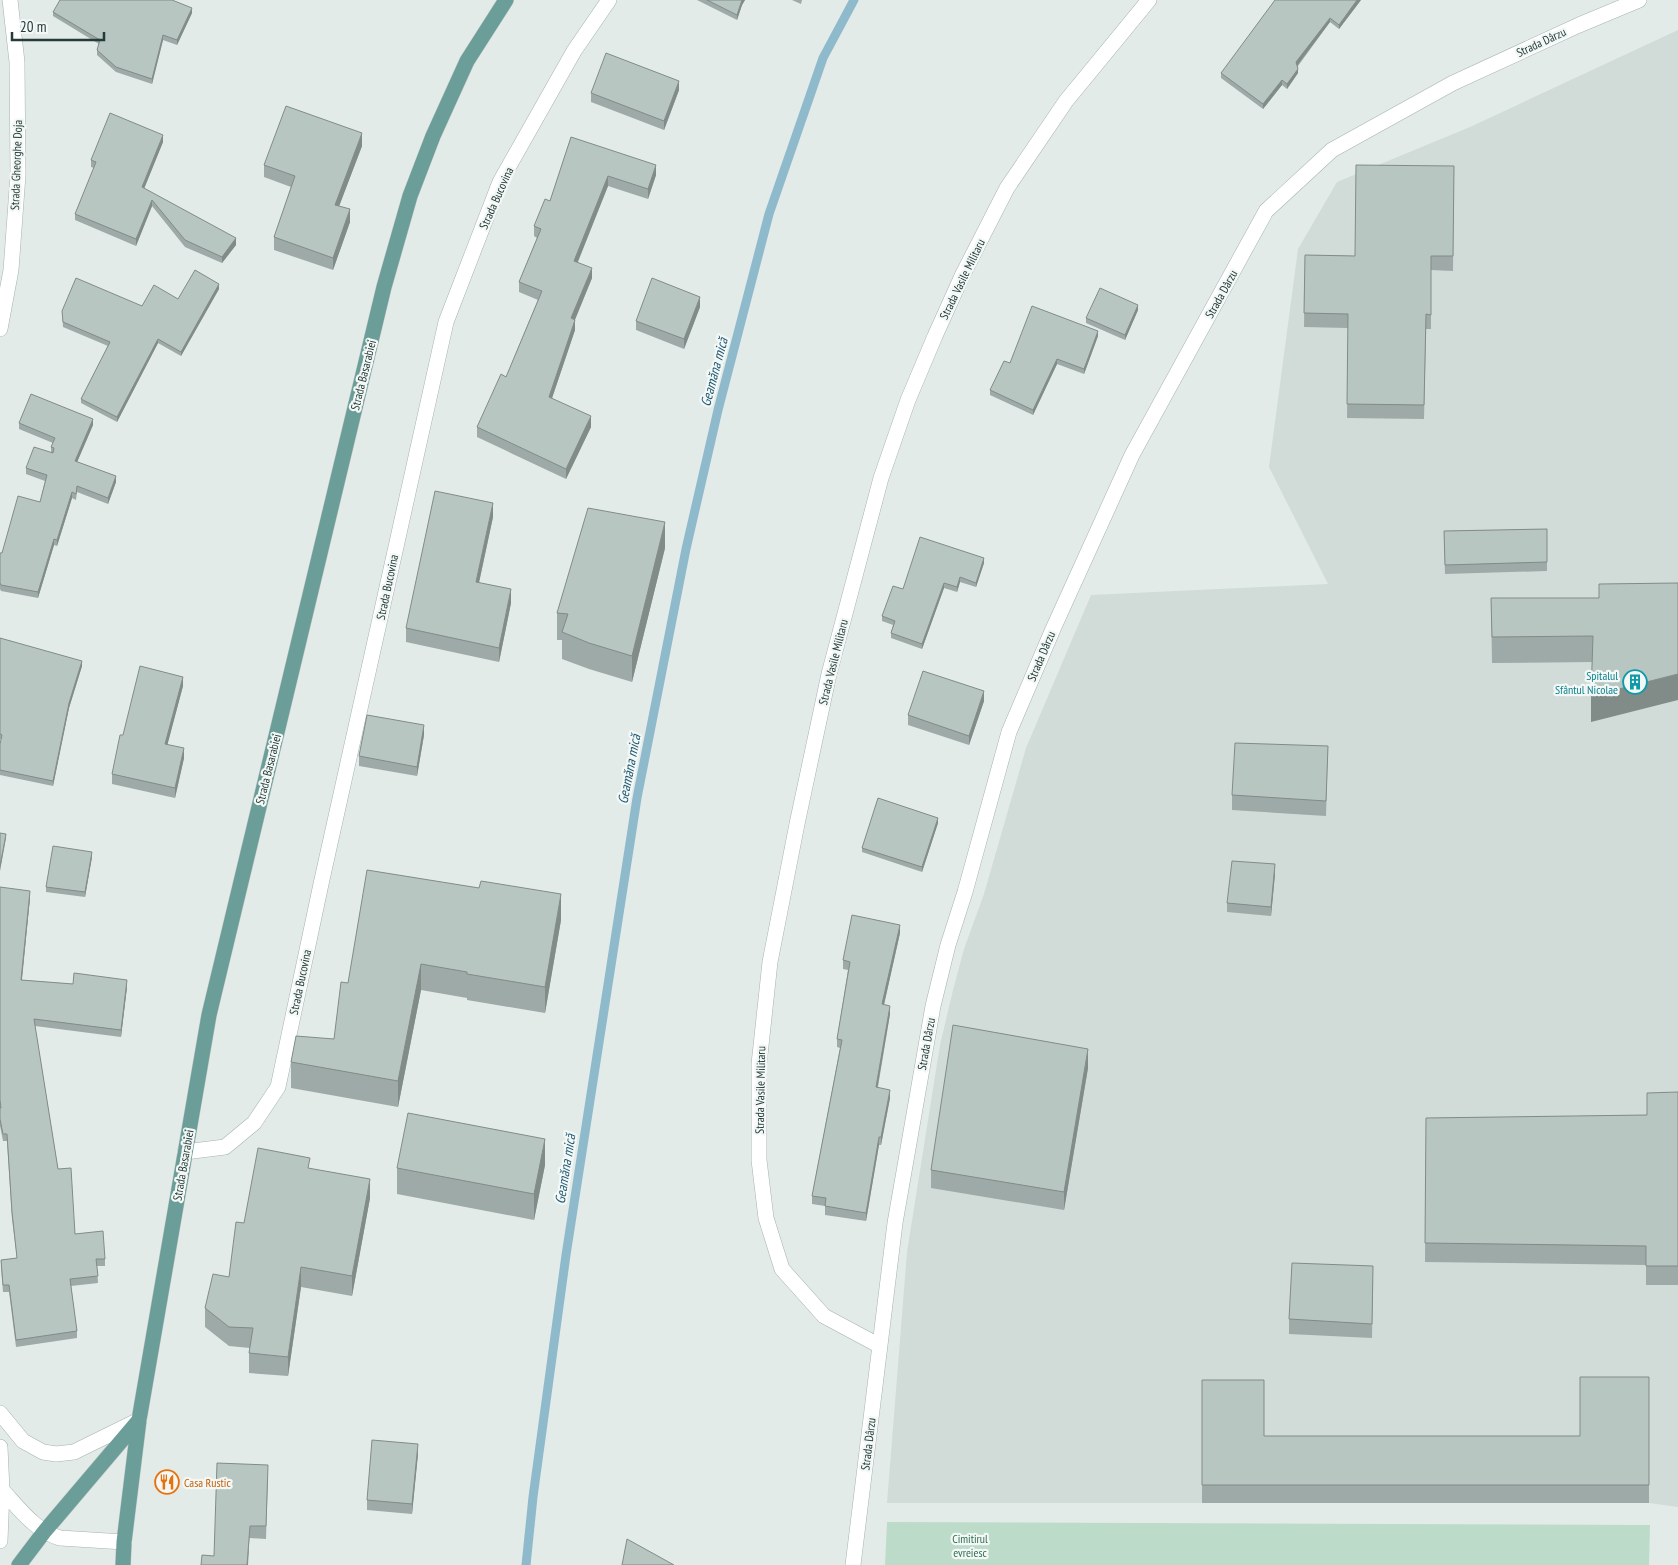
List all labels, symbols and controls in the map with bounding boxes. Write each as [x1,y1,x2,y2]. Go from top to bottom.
scale bar [12,10,105,42]
text: 20 m [20,17,46,36]
street label: Strada Dârzu [1514,24,1568,60]
street label: Strada Gheorghe Doja [7,119,25,210]
street label: Strada Bucovina [476,164,516,231]
street label: Strada Vasile Militaru [936,236,988,322]
street label: Strada Dârzu [1202,267,1240,321]
water label: Geamăna mică [696,333,732,408]
street label: Strada Basarabiei [347,338,379,412]
street label: Strada Bucovina [373,553,401,621]
street label: Strada Vasile Militaru [815,618,851,706]
street label: Strada Dârzu [1024,629,1058,683]
place label: Spitalul Sfântul Nicolae [1555,668,1618,697]
building icon: Spitalul Sfântul Nicolae [1622,669,1648,695]
water label: Geamăna mică [613,730,645,805]
street label: Strada Basarabiei [252,732,284,806]
street label: Strada Bucovina [286,948,314,1016]
street label: Strada Dârzu [914,1017,938,1071]
street label: Strada Vasile Militaru [752,1046,768,1134]
street label: Strada Basarabiei [169,1128,197,1202]
water label: Geamăna mică [551,1130,580,1205]
street label: Strada Dârzu [857,1417,879,1471]
restaurant icon: Casa Rustic [154,1469,180,1495]
place label: Casa Rustic [184,1475,231,1490]
park label: Cimitirul evreiesc [952,1531,988,1560]

